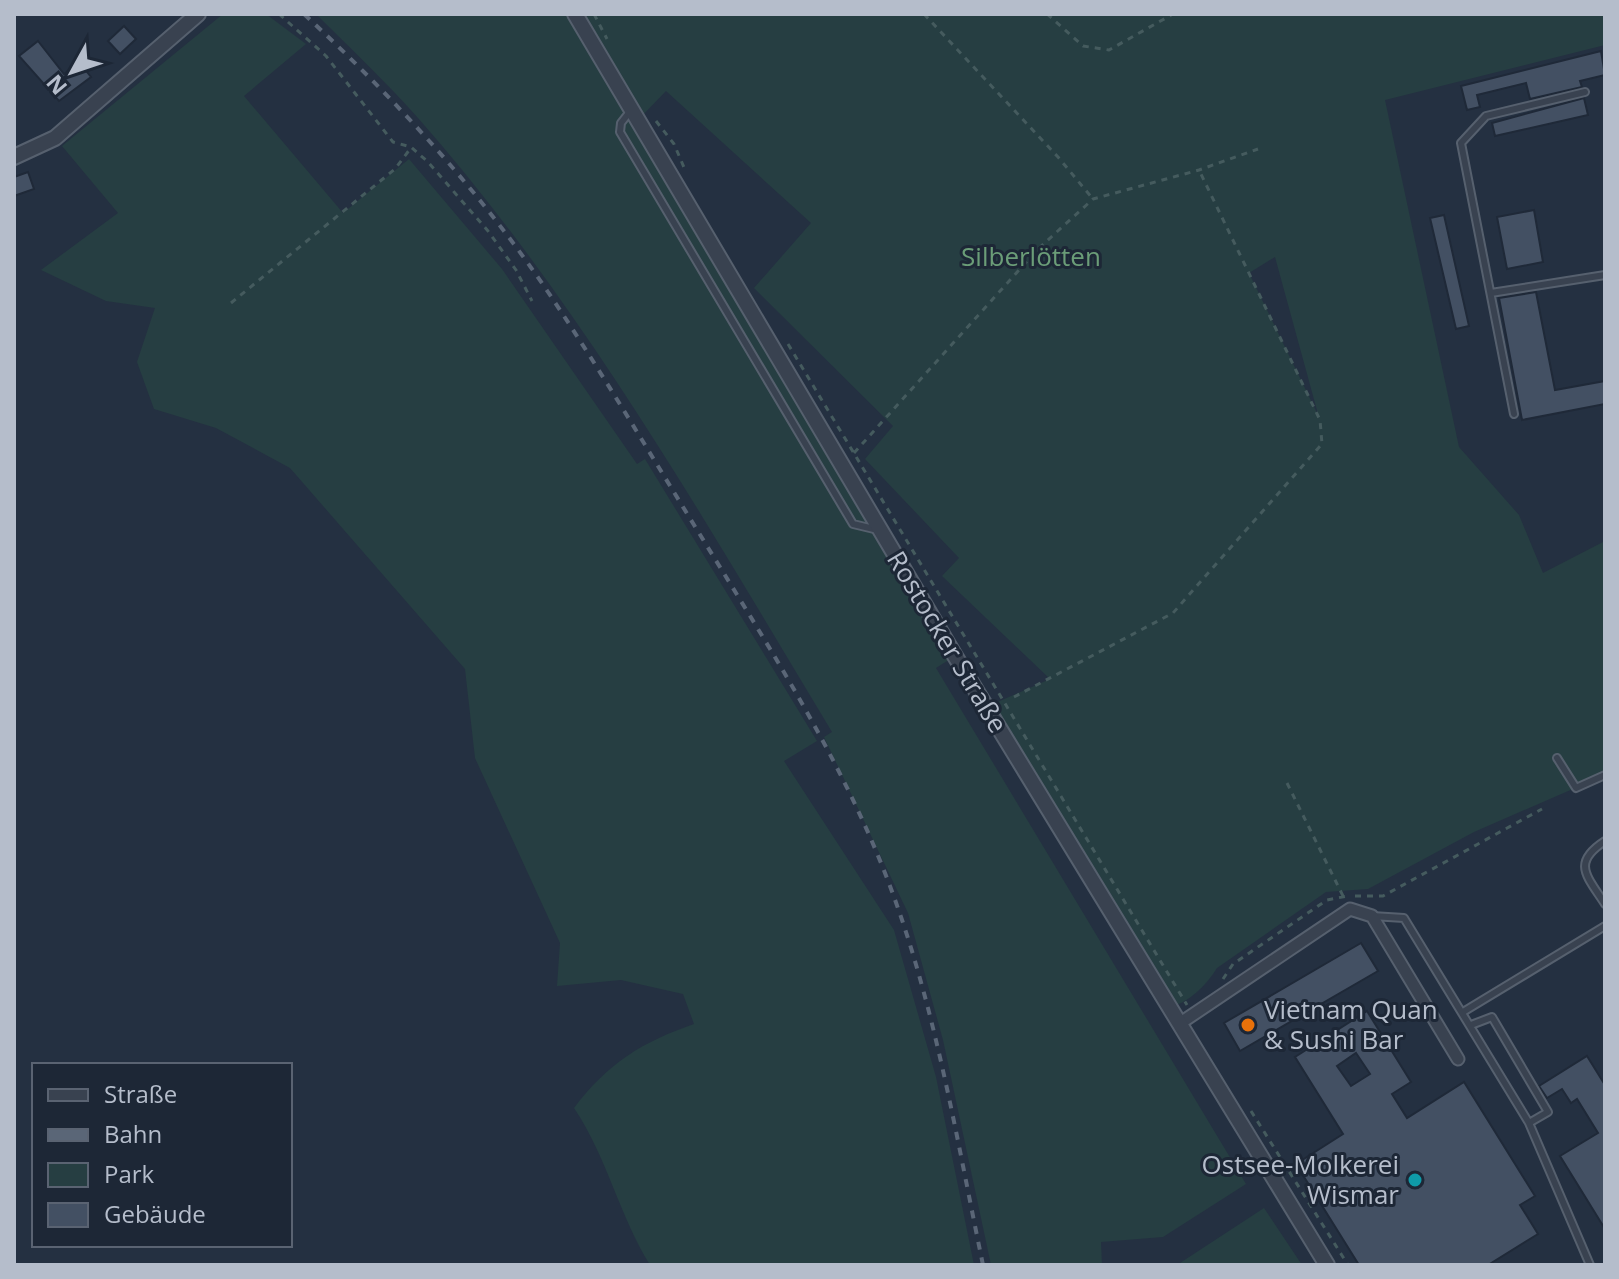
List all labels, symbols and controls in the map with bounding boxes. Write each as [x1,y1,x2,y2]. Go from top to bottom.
north arrow [32,32,112,112]
text: N [39,69,73,102]
park label: Silberlötten [961,238,1101,274]
street label: Rostocker Straße [879,544,1016,739]
place label: Vietnam Quan & Sushi Bar [1264,991,1438,1057]
marker: Vietnam Quan & Sushi Bar [1239,1016,1257,1034]
legend [32,1063,292,1247]
text: Straße [104,1077,177,1110]
text: Bahn [104,1117,162,1150]
place label: Ostsee-Molkerei Wismar [1202,1146,1399,1212]
text: Park [104,1157,155,1190]
marker: Ostsee-Molkerei Wismar [1406,1171,1424,1189]
text: Gebäude [104,1197,206,1230]

